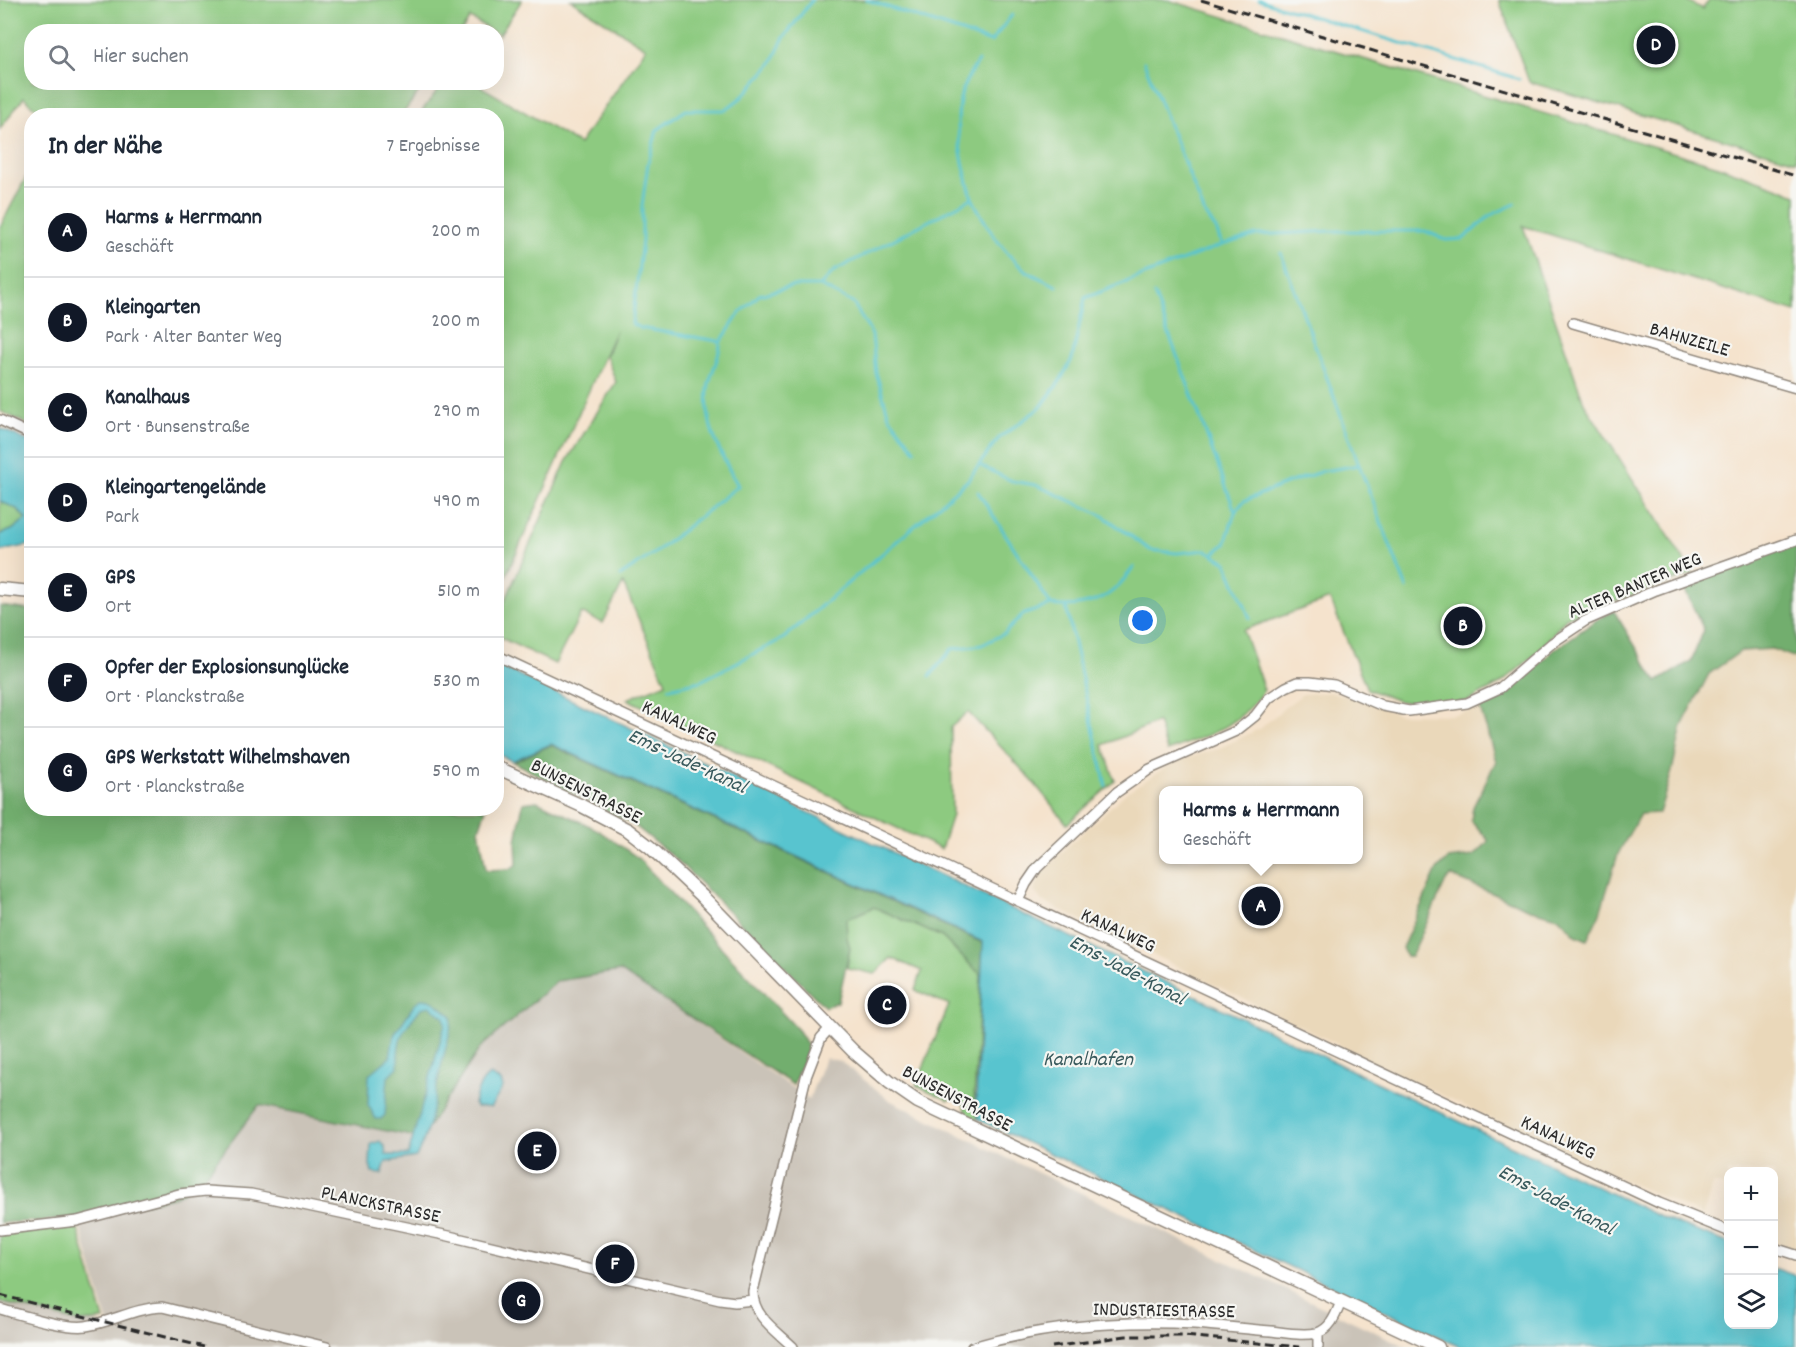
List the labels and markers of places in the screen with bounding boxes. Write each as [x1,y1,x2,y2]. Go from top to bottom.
pin: D [1636,22,1676,68]
pin: B [1444,604,1482,648]
pin: A [1242,884,1280,928]
pin: C [868,982,906,1028]
pin: E [518,1128,556,1174]
pin: F [596,1242,634,1286]
pin: G [502,1278,540,1324]

